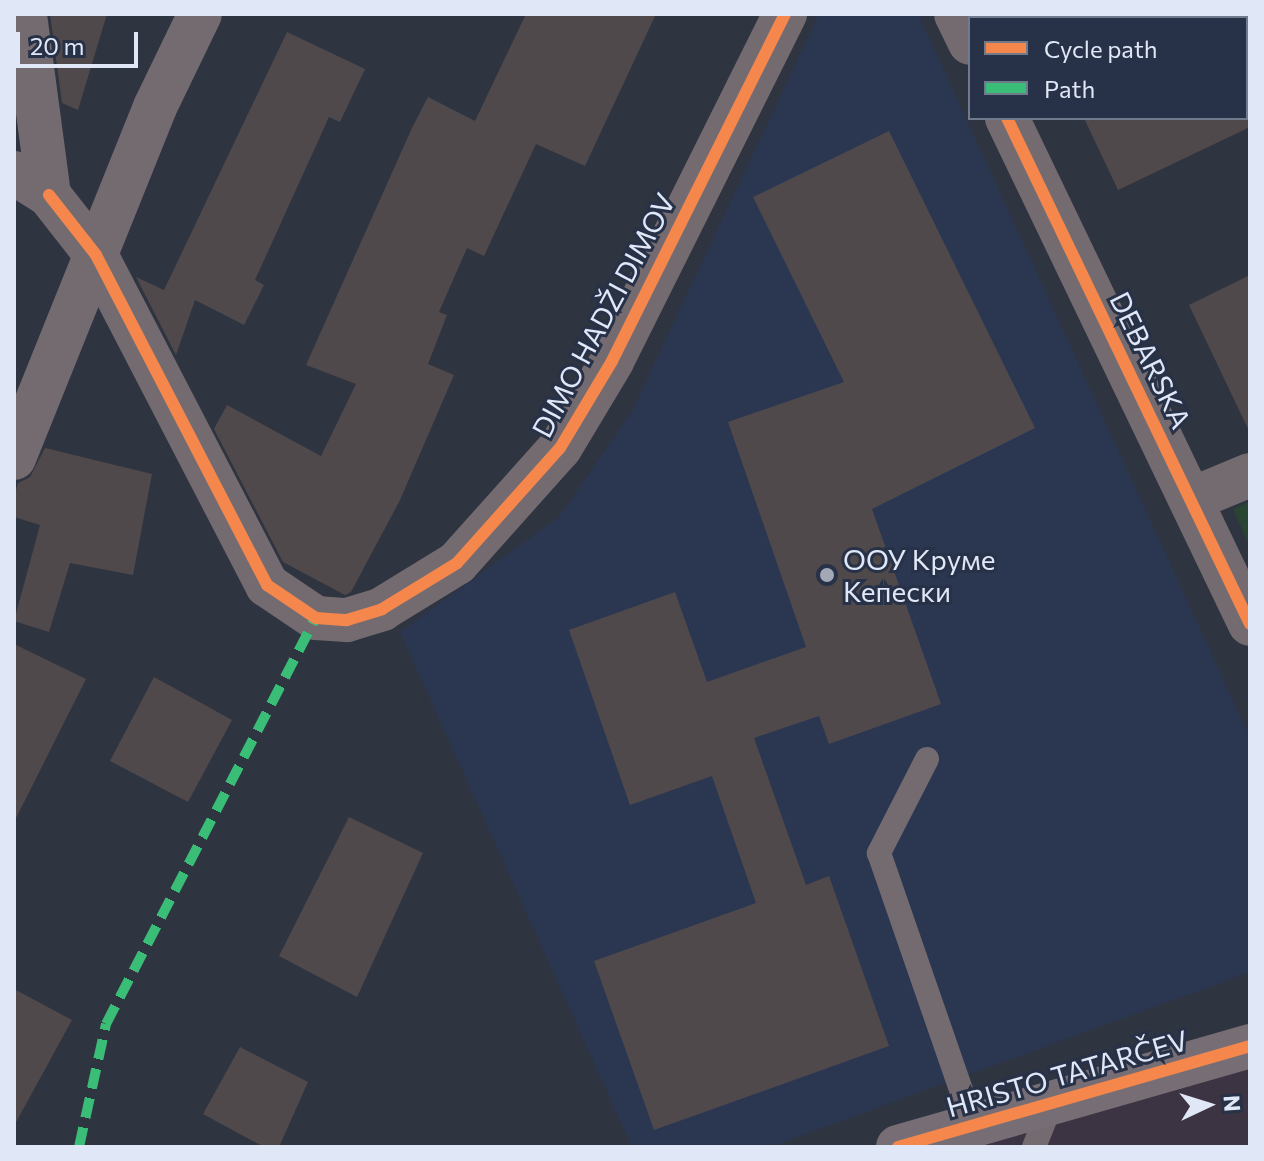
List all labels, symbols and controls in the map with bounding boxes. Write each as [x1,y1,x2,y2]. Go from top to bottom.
scale bar [20,16,142,66]
legend [968,16,1248,120]
text: 20 m [30,31,84,60]
text: Cycle path [1044,34,1158,63]
text: Path [1044,74,1095,103]
street label: DIMO HADŽI DIMOV [524,187,682,443]
street label: DEBARSKA [1103,286,1199,434]
place label: ООУ Круме Кепески [843,542,996,608]
marker: ООУ Круме Кепески [818,566,836,584]
street label: HRISTO TATARČEV [942,1022,1192,1124]
north arrow [1168,1065,1248,1145]
text: N [1218,1094,1246,1112]

